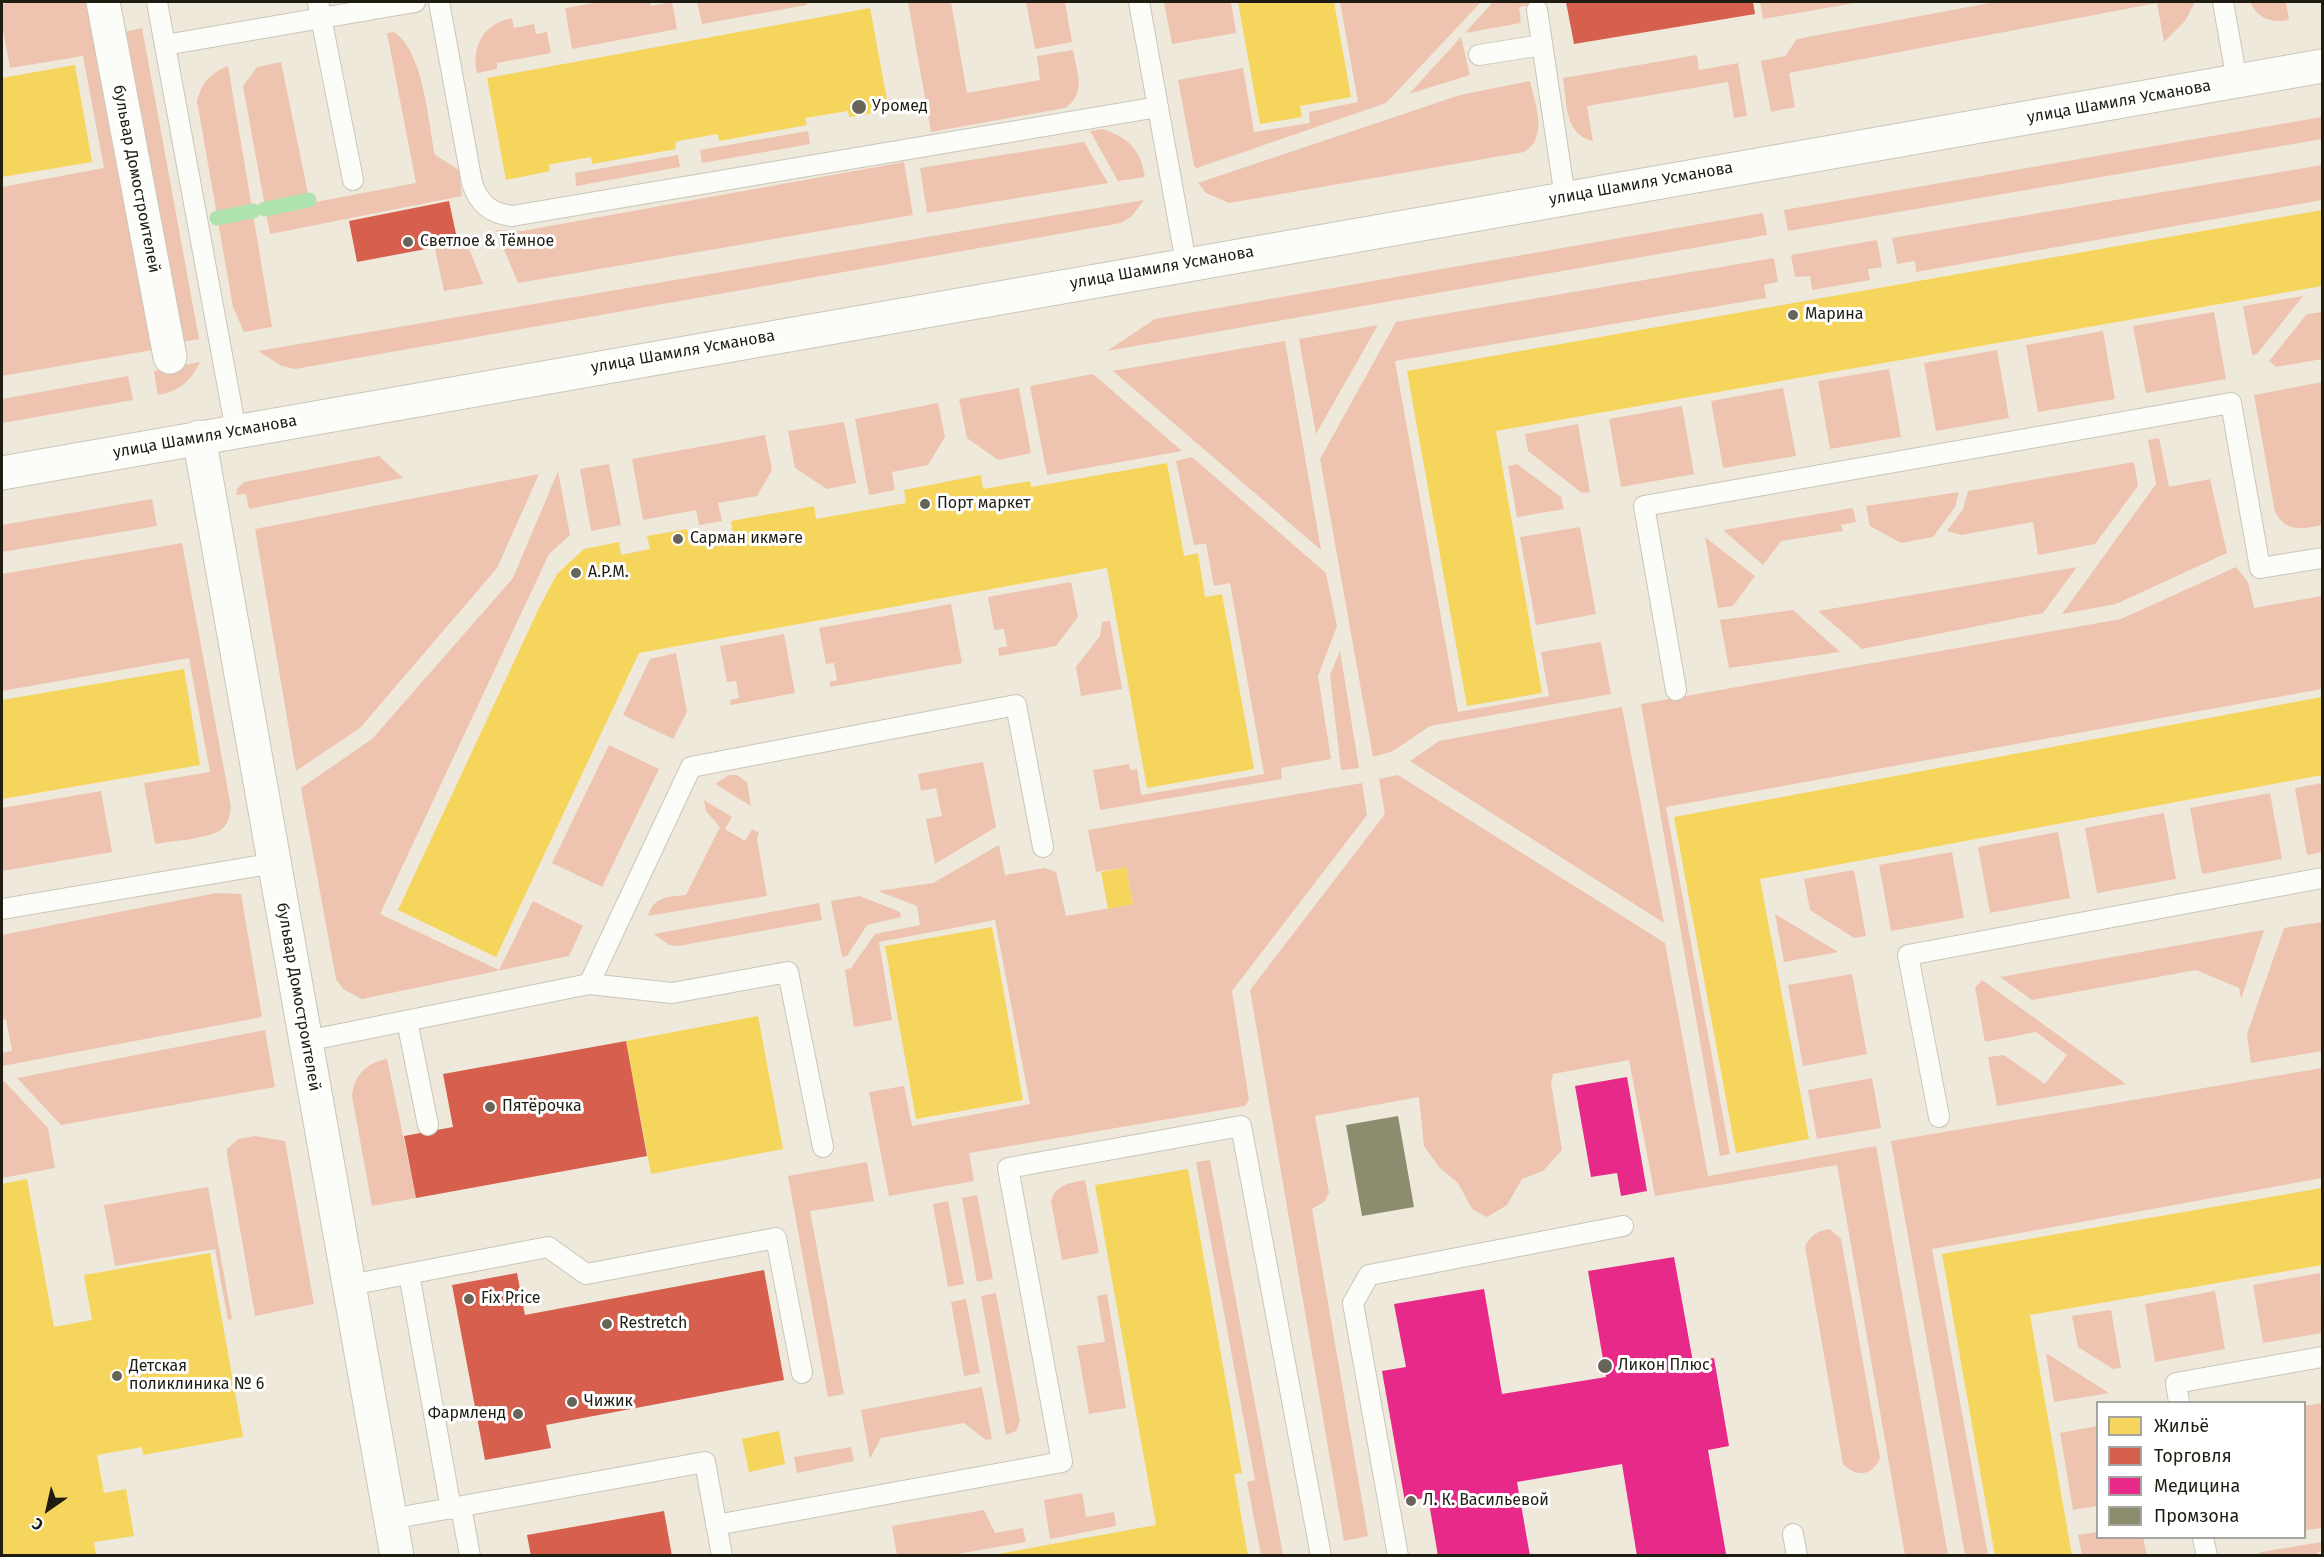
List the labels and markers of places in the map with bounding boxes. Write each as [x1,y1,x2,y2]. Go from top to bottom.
place label: Уромед [872,97,928,117]
marker: Уромед [850,98,868,116]
place label: Светлое & Тёмное [420,232,554,252]
marker: Светлое & Тёмное [401,235,415,249]
place label: Марина [1805,305,1863,325]
marker: Марина [1786,308,1800,322]
place label: Порт маркет [937,494,1030,514]
marker: Порт маркет [918,497,932,511]
place label: Сарман икмәге [690,529,803,549]
marker: Сарман икмәге [671,532,685,546]
place label: А.Р.М. [588,563,629,583]
marker: А.Р.М. [569,566,583,580]
place label: Пятёрочка [502,1097,582,1117]
marker: Пятёрочка [483,1100,497,1114]
place label: Fix Price [481,1289,541,1309]
marker: Fix Price [462,1292,476,1306]
place label: Restretch [619,1314,687,1334]
marker: Restretch [600,1317,614,1331]
place label: Ликон Плюс [1618,1356,1710,1376]
place label: Детская поликлиника № 6 [129,1357,264,1395]
marker: Ликон Плюс [1596,1357,1614,1375]
marker: Детская поликлиника № 6 [110,1369,124,1383]
place label: Чижик [584,1392,633,1412]
marker: Чижик [565,1395,579,1409]
place label: Фармленд [428,1404,506,1424]
marker: Фармленд [511,1407,525,1421]
place label: Л. К. Васильевой [1423,1491,1549,1511]
marker: Л. К. Васильевой [1404,1494,1418,1508]

